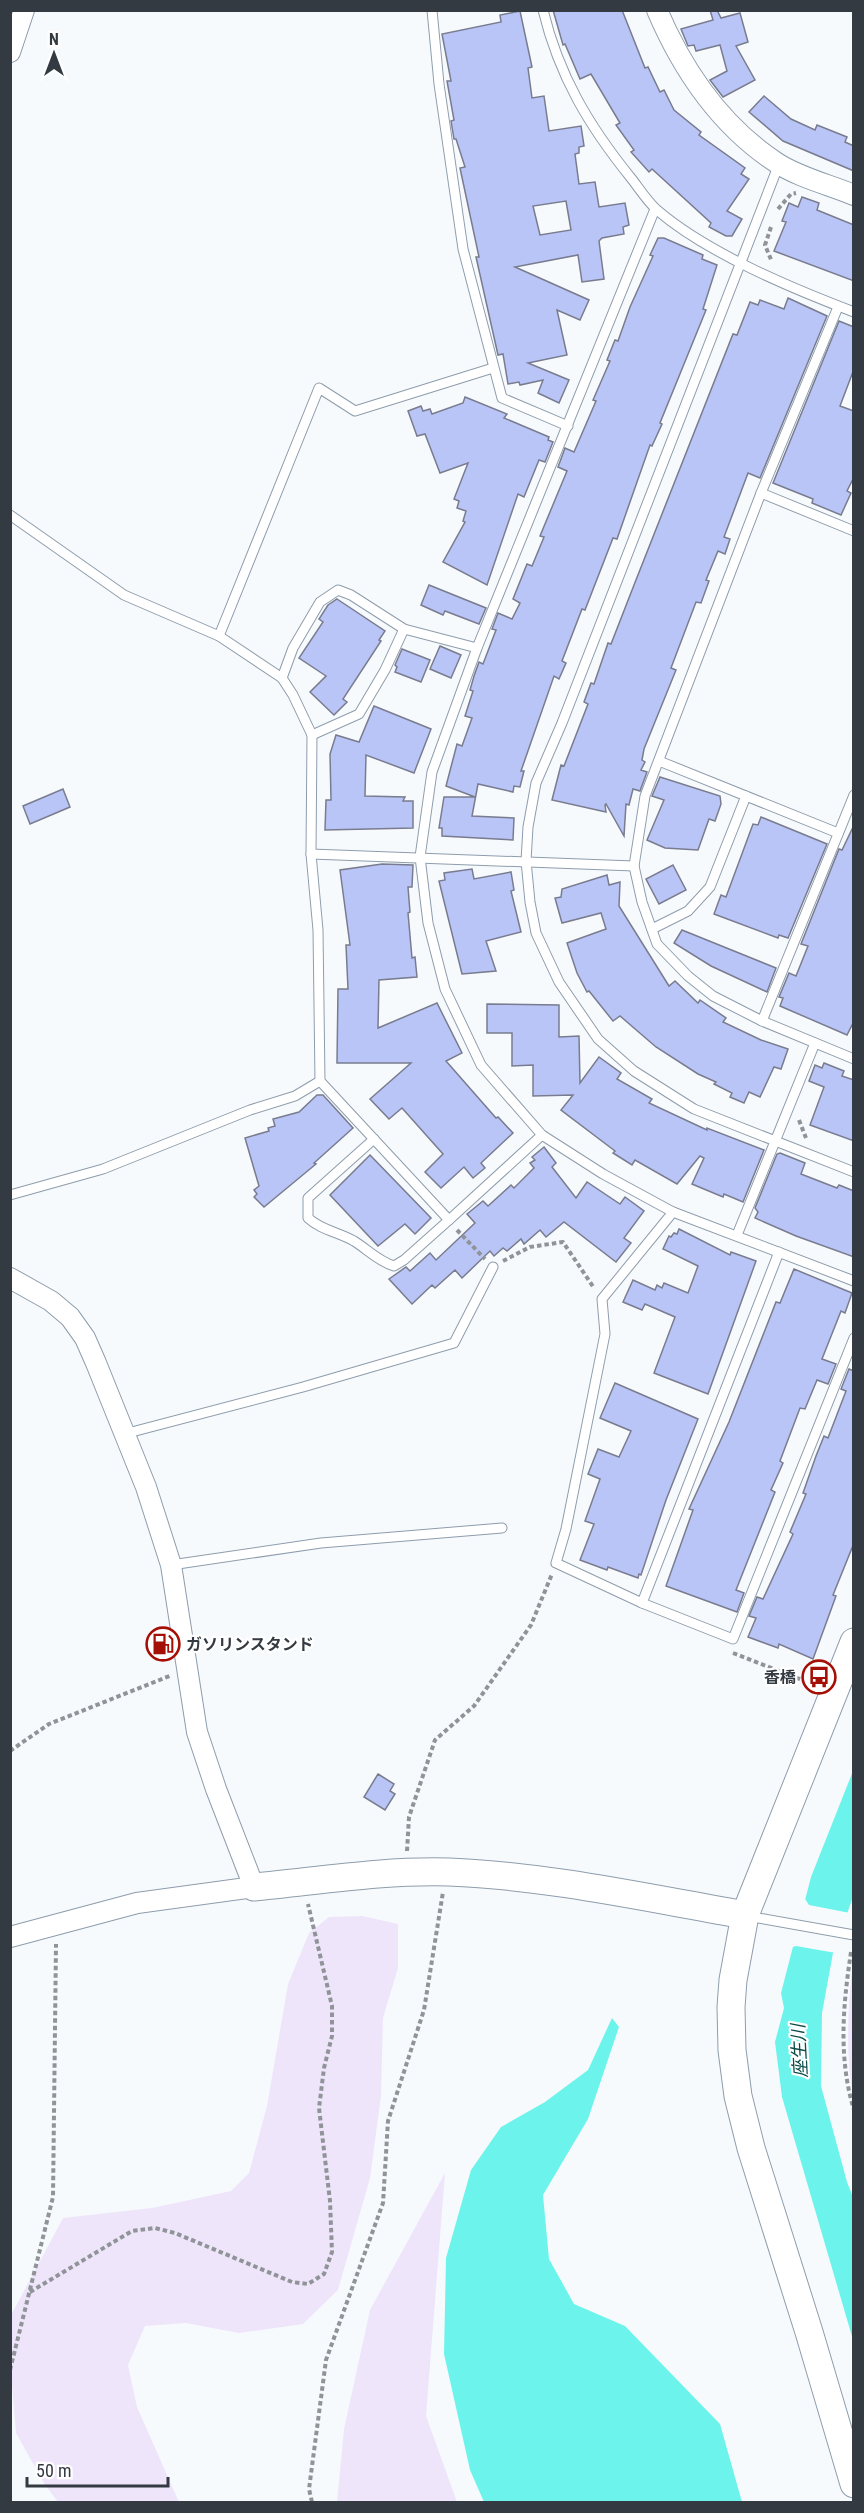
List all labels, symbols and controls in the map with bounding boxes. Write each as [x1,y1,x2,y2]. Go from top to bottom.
north arrow [24,24,84,84]
text: N [49,30,59,49]
fuel station icon: ガソリンスタンド [145,1626,181,1662]
place label: ガソリンスタンド [186,1635,314,1654]
bus stop icon: 香橋 [801,1659,837,1695]
place label: 香橋 [764,1668,796,1687]
water label: 座生川 [787,2021,811,2079]
scale bar [27,2450,168,2488]
text: 50 m [36,2460,71,2481]

